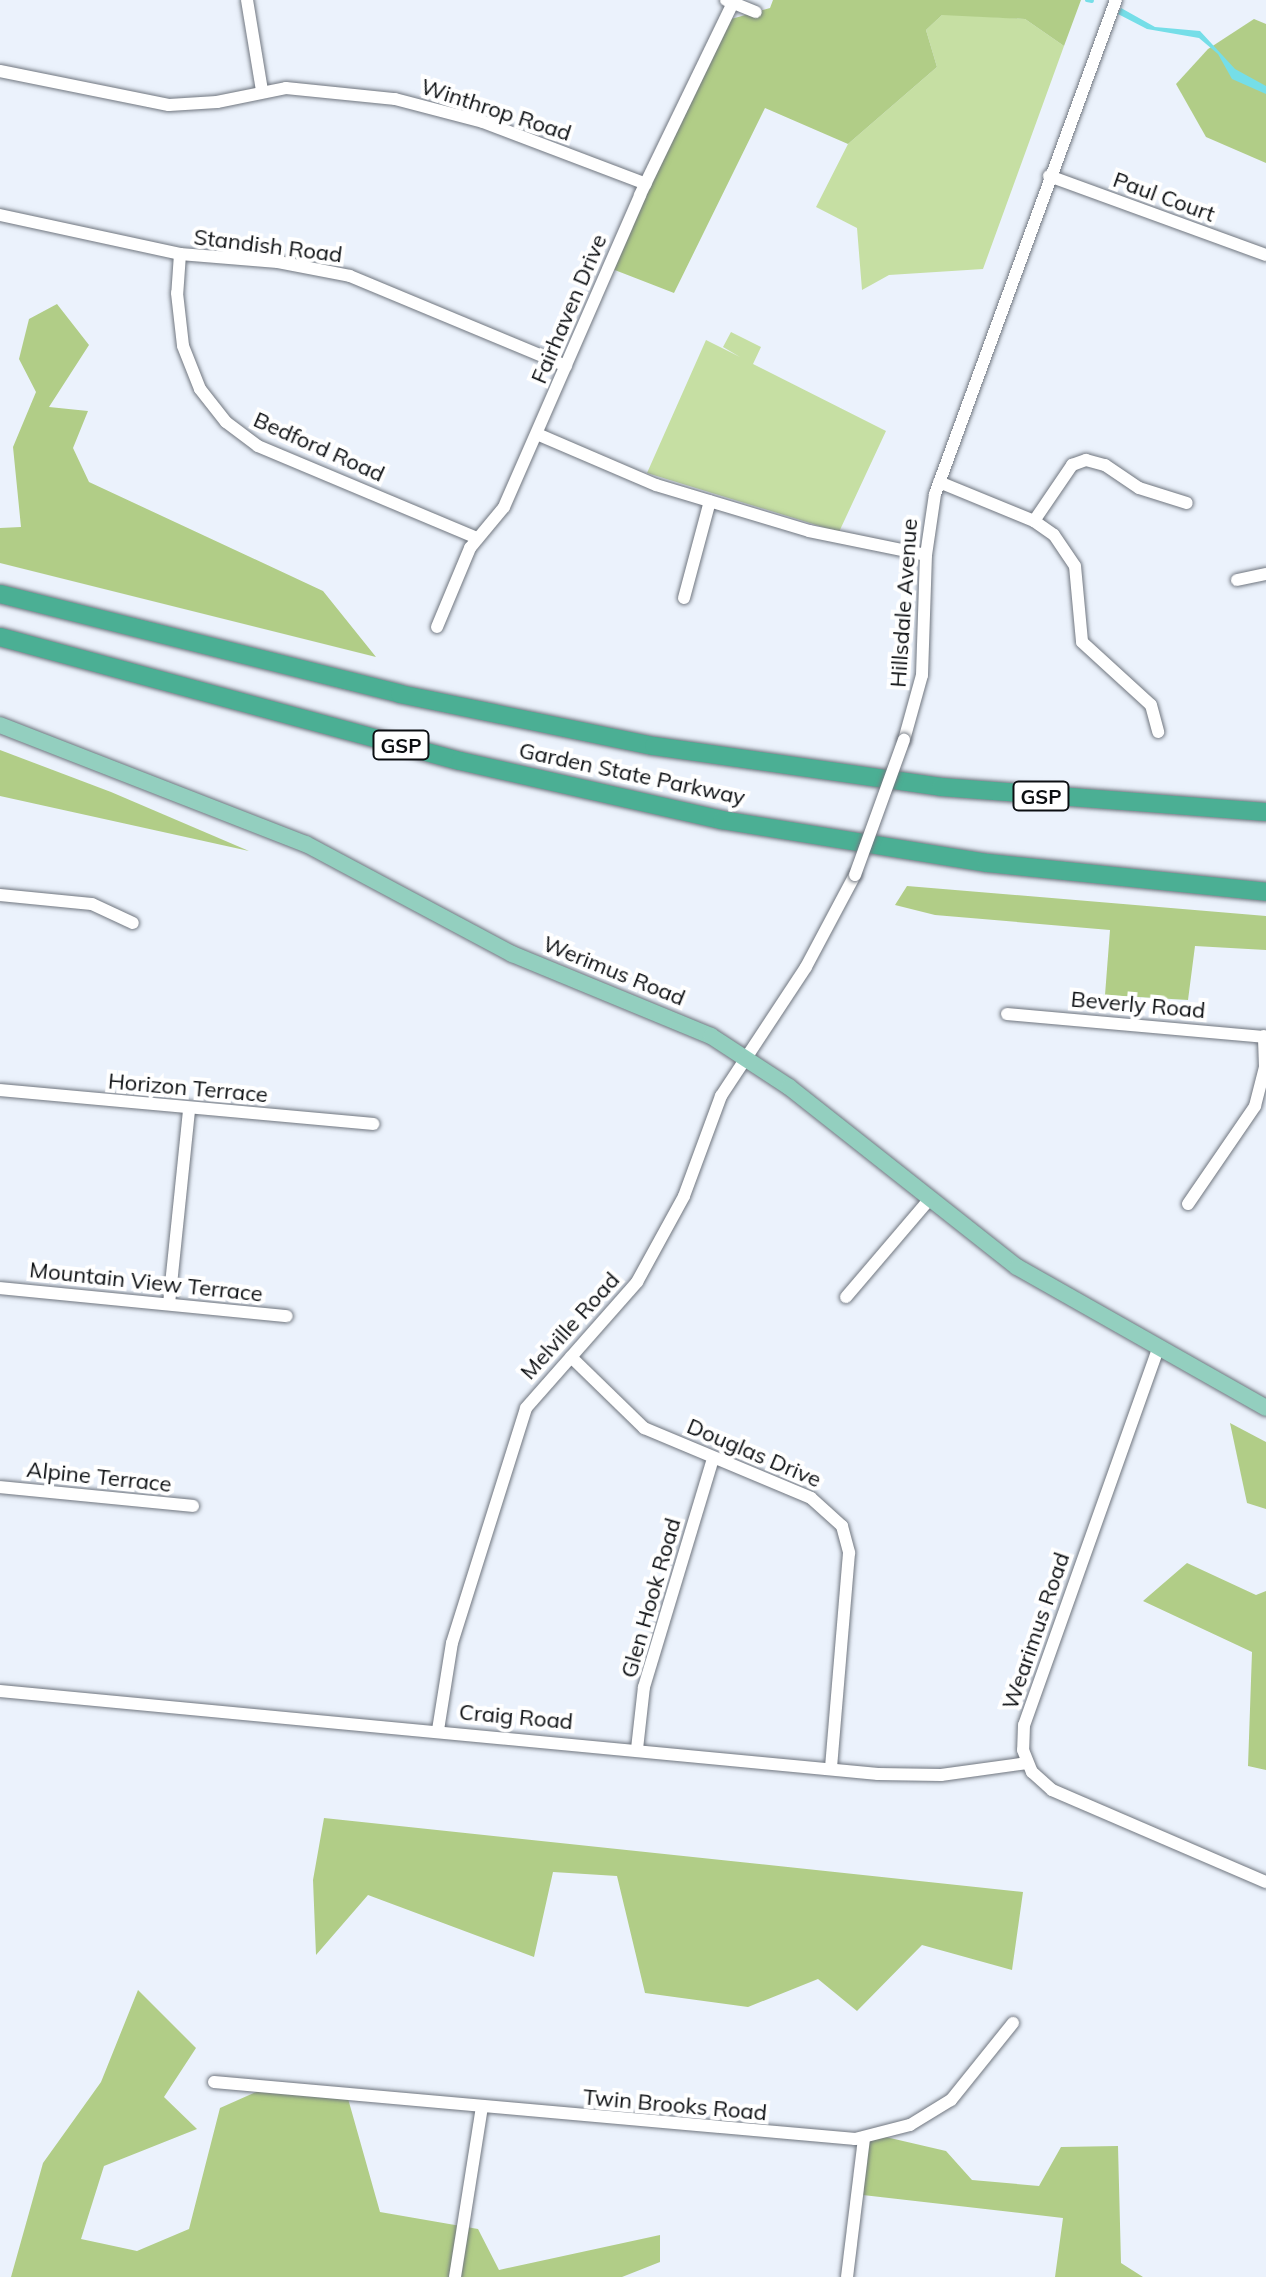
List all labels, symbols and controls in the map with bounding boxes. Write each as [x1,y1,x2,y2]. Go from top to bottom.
street label: Winthrop Road [418,73,574,147]
street label: Paul Court [1109,166,1219,228]
street label: Standish Road [192,224,344,268]
street label: Fairhaven Drive [526,230,612,388]
street label: Bedford Road [249,406,389,488]
street label: Hillsdale Avenue [885,518,923,688]
road number: GSP [371,729,431,761]
street label: Garden State Parkway [517,737,747,811]
road number: GSP [1011,780,1071,812]
street label: Werimus Road [539,930,689,1012]
street label: Beverly Road [1070,986,1206,1024]
street label: Horizon Terrace [107,1068,269,1108]
street label: Mountain View Terrace [28,1257,264,1307]
street label: Melville Road [515,1267,625,1385]
street label: Douglas Drive [683,1413,825,1493]
street label: Alpine Terrace [25,1456,173,1498]
street label: Glen Hook Road [616,1515,686,1681]
street label: Wearimus Road [997,1549,1075,1713]
street label: Craig Road [458,1699,574,1735]
street label: Twin Brooks Road [582,2084,768,2126]

